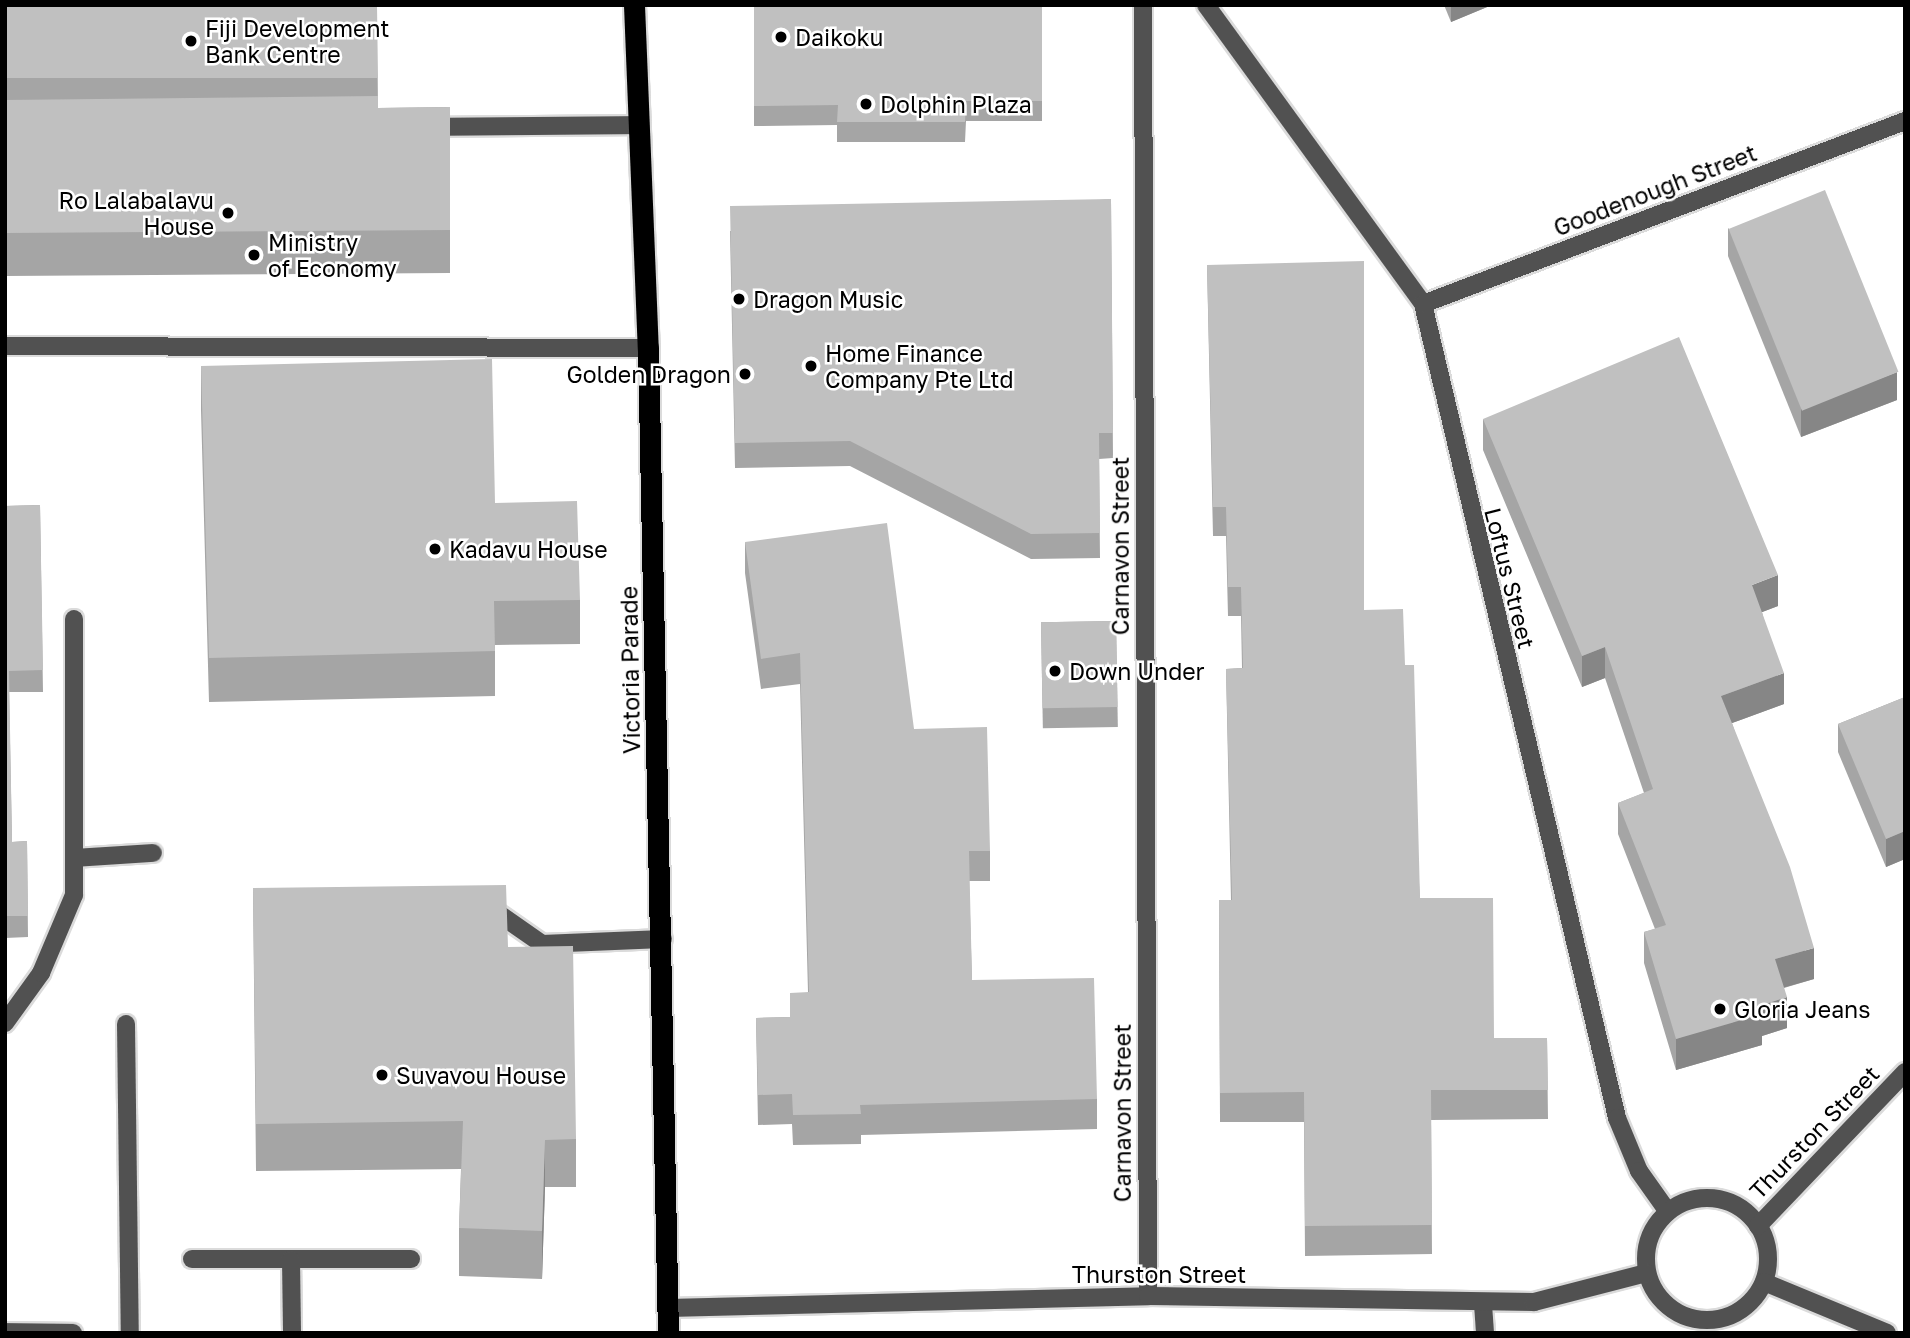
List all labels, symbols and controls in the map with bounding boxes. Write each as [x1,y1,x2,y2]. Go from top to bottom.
place label: Fiji Development Bank Centre [205,14,390,68]
place label: Daikoku [795,23,884,51]
marker: Daikoku [773,29,789,45]
marker: Fiji Development Bank Centre [183,33,199,49]
place label: Dolphin Plaza [880,90,1032,118]
marker: Dolphin Plaza [858,96,874,112]
street label: Goodenough Street [1550,139,1760,241]
place label: Ro Lalabalavu House [59,186,214,240]
marker: Ro Lalabalavu House [220,205,236,221]
place label: Ministry of Economy [268,228,397,282]
marker: Ministry of Economy [246,247,262,263]
place label: Dragon Music [753,285,903,313]
marker: Dragon Music [731,291,747,307]
place label: Home Finance Company Pte Ltd [825,339,1014,393]
marker: Home Finance Company Pte Ltd [803,358,819,374]
place label: Golden Dragon [567,360,731,388]
marker: Golden Dragon [737,366,753,382]
street label: Carnavon Street [1106,457,1134,635]
street label: Loftus Street [1479,505,1541,651]
place label: Kadavu House [449,535,608,563]
marker: Kadavu House [427,541,443,557]
street label: Victoria Parade [615,586,645,754]
place label: Down Under [1069,657,1205,685]
marker: Down Under [1047,663,1063,679]
place label: Gloria Jeans [1734,995,1870,1023]
marker: Gloria Jeans [1712,1001,1728,1017]
street label: Carnavon Street [1108,1024,1136,1202]
street label: Thurston Street [1743,1060,1885,1204]
place label: Suvavou House [396,1061,566,1089]
marker: Suvavou House [374,1067,390,1083]
street label: Thurston Street [1072,1260,1246,1288]

